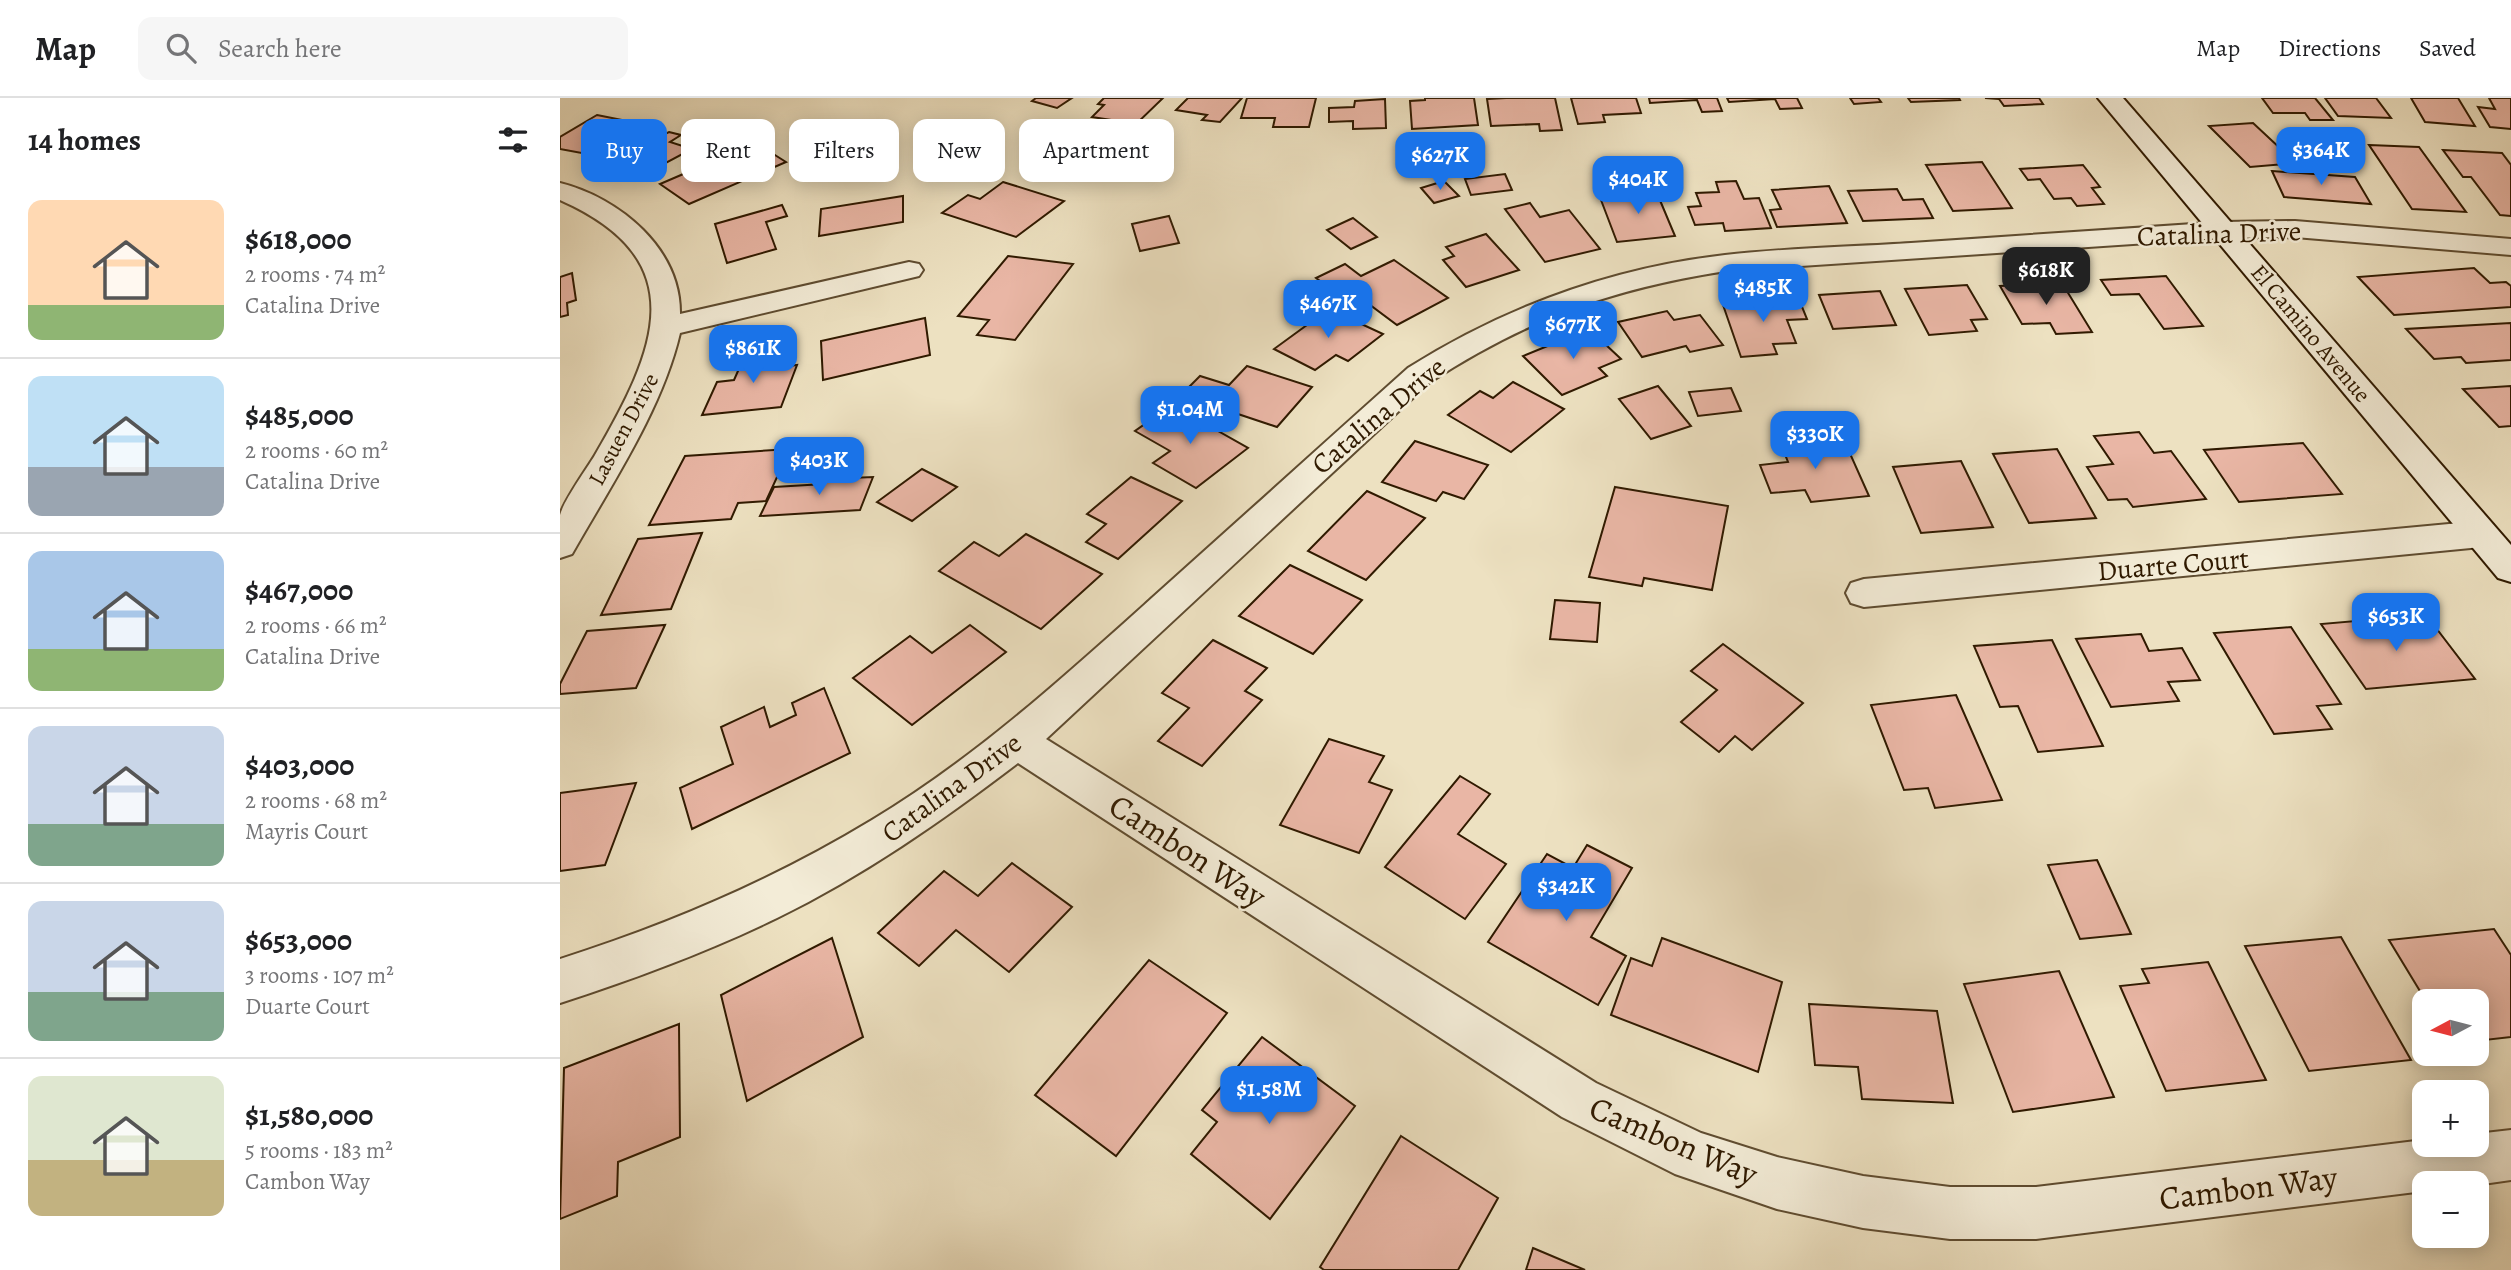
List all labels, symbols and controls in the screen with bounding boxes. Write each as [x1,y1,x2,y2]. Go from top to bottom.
search box [138,17,628,80]
text: Map [35,26,96,71]
icon: search [162,29,200,67]
text: Search here [218,31,342,66]
text: Map [2196,32,2240,64]
text: Directions [2278,32,2381,64]
text: Saved [2419,32,2476,64]
chip: Buy [581,119,667,182]
chip: Rent [681,119,775,182]
chip: Filters [789,119,899,182]
chip: New [913,119,1005,182]
chip: Apartment [1019,119,1174,182]
text: 14 homes [28,120,141,160]
icon: filters [494,121,532,159]
pin: $364K [2272,127,2370,187]
pin: $627K [1391,132,1489,192]
text: $364K [2292,134,2350,165]
text: $627K [1411,139,1469,170]
pin: $404K [1589,156,1687,216]
text: $404K [1608,163,1668,194]
street label: Catalina Drive [2136,212,2302,256]
text: $618,000 [245,219,351,259]
icon: home [84,228,168,312]
pin: $618K [1997,248,2095,307]
text: $618K [2018,254,2074,285]
street label: El Camino Avenue [2244,258,2378,409]
text: 2 rooms · 74 m² [245,259,385,290]
pin: $485K [1714,264,1812,324]
text: $485K [1734,271,1792,302]
pin: $467K [1279,280,1377,340]
text: $467K [1299,287,1357,318]
text: Catalina Drive [245,290,380,321]
pin: $677K [1524,302,1622,361]
text: $677K [1545,308,1601,339]
pin: $861K [704,326,802,385]
text: $861K [725,332,781,363]
street label: Catalina Drive [1303,348,1454,483]
street label: Lasuen Drive [581,368,666,491]
pin: $1.04M [1133,386,1247,446]
text: $1.04M [1157,393,1224,424]
text: $485,000 [245,395,354,435]
icon: home [84,404,168,488]
pin: $330K [1766,412,1864,471]
text: $330K [1786,418,1844,449]
text: 2 rooms · 60 m² [245,435,388,466]
pin: $403K [770,438,868,497]
text: $403K [790,444,848,475]
text: Catalina Drive [245,466,380,497]
street label: Duarte Court [2096,539,2250,591]
text: $467,000 [245,570,353,610]
icon: home [84,579,168,663]
pin: $653K [2347,594,2445,653]
text: $653K [2368,600,2424,631]
text: 2 rooms · 66 m² [245,610,387,641]
text: Catalina Drive [245,641,380,672]
street label: Catalina Drive [874,724,1029,851]
text: $403,000 [245,745,354,785]
icon: home [84,754,168,838]
street label: Cambon Way [1100,783,1275,918]
text: 2 rooms · 68 m² [245,785,387,816]
text: Mayris Court [245,816,368,847]
pin: $342K [1517,864,1615,923]
text: $342K [1537,870,1595,901]
text: $653,000 [245,920,352,960]
icon: home [84,929,168,1013]
text: 3 rooms · 107 m² [245,960,394,991]
north arrow [2412,989,2488,1066]
map controls [2412,989,2489,1248]
text: Duarte Court [245,991,370,1022]
pin: $1.58M [1212,1066,1326,1126]
text: $1.58M [1236,1073,1302,1104]
button: + [2412,1080,2489,1157]
street label: Cambon Way [1583,1085,1765,1196]
text: $1,580,000 [245,1095,373,1135]
icon: home [84,1104,168,1188]
text: 5 rooms · 183 m² [245,1135,393,1166]
street label: Cambon Way [2157,1154,2340,1221]
text: Cambon Way [245,1166,370,1197]
button: − [2412,1171,2489,1248]

